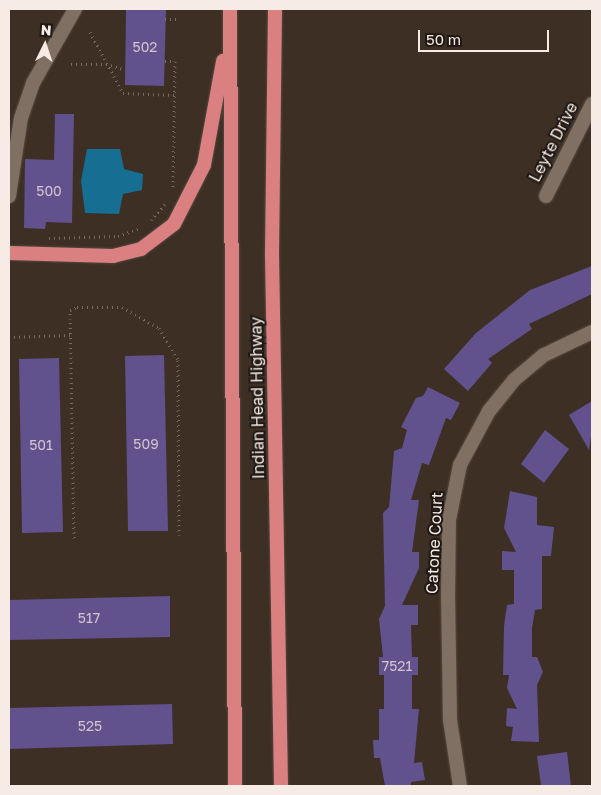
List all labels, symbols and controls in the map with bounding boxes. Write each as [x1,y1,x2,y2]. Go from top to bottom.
north arrow [20,20,70,70]
scale bar [421,20,552,52]
text: N [40,21,52,38]
text: 50 m [426,30,461,48]
house number: 502 [133,39,157,55]
street label: Leyte Drive [525,99,581,185]
house number: 500 [36,183,62,199]
street label: Indian Head Highway [246,317,268,479]
house number: 509 [133,436,159,452]
house number: 501 [29,437,53,453]
street label: Catone Court [422,492,446,594]
house number: 517 [78,610,100,626]
house number: 7521 [382,658,412,674]
house number: 525 [78,718,102,734]

